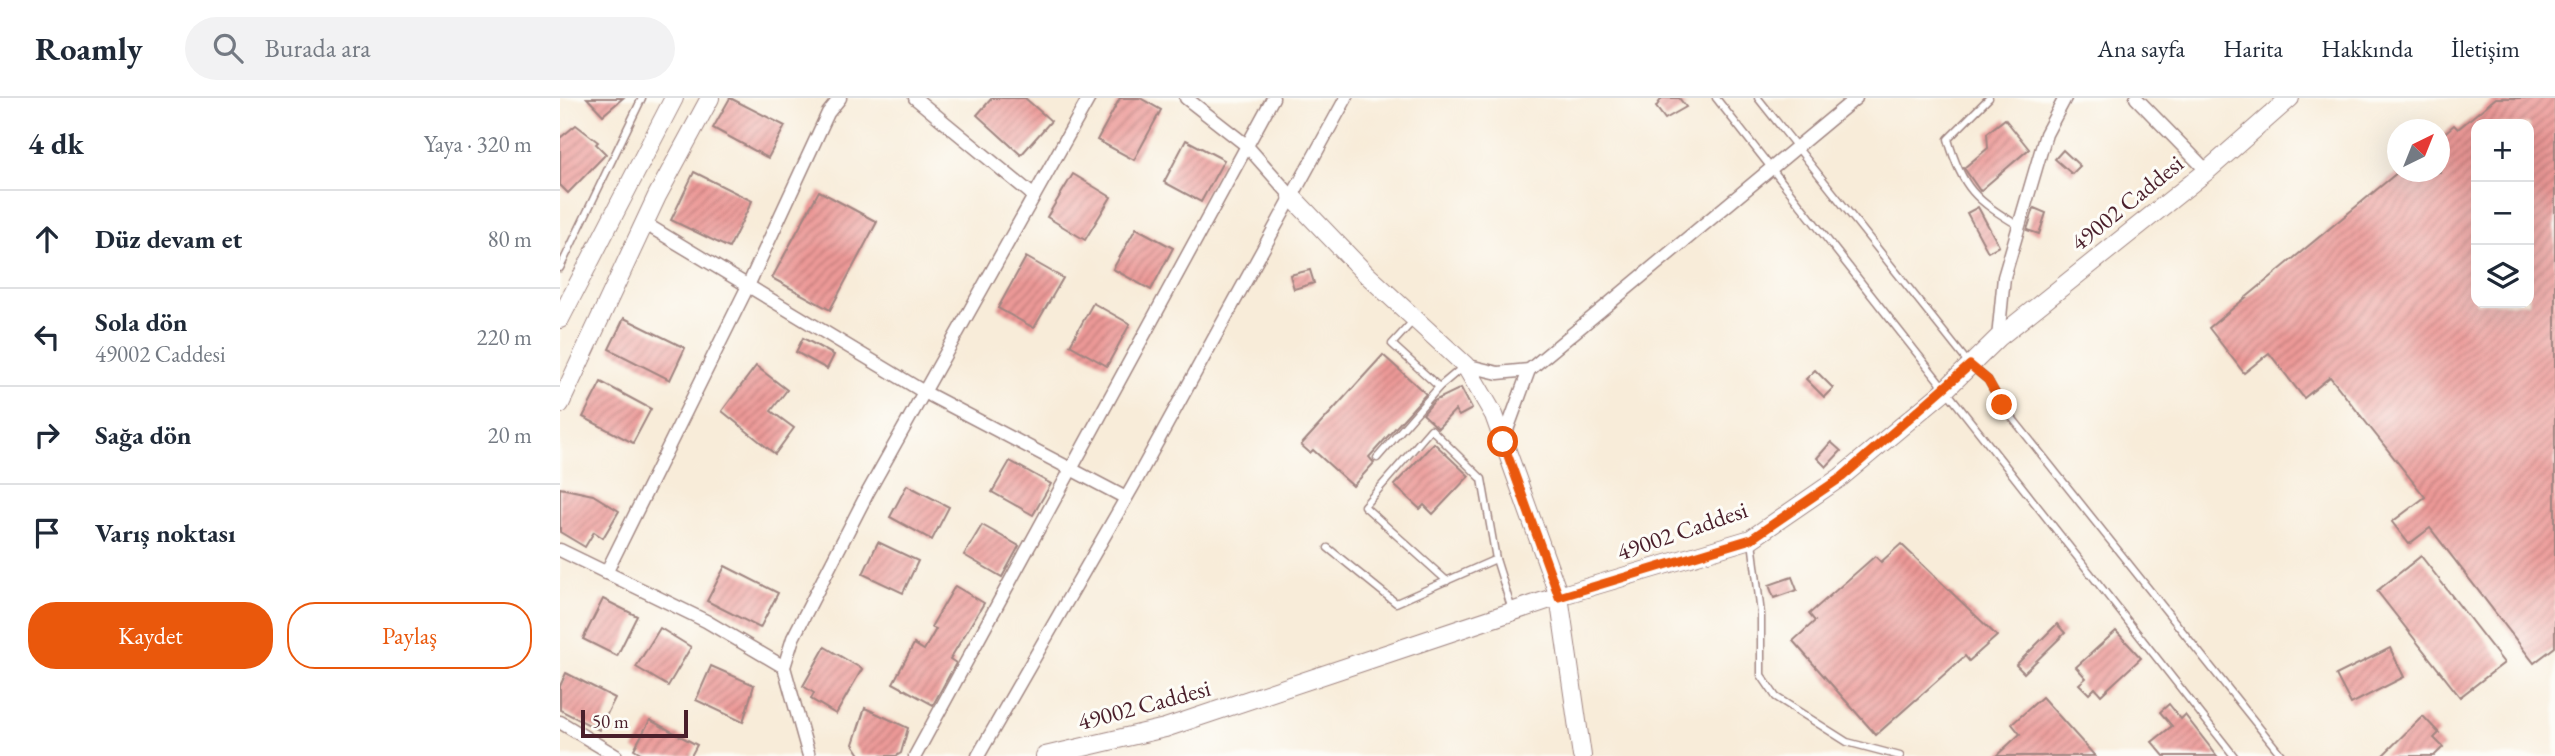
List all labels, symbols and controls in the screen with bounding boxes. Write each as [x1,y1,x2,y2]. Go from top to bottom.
search box [185,17,675,80]
text: Roamly [35,27,143,70]
icon: search [209,29,247,67]
text: Burada ara [265,31,371,65]
text: Ana sayfa [2097,33,2185,64]
text: Harita [2223,33,2283,64]
text: Hakkında [2321,33,2413,64]
text: İletişim [2451,33,2520,64]
north arrow [2387,119,2450,182]
map controls [2471,119,2534,308]
button: + [2471,119,2534,182]
text: 4 dk [28,124,84,163]
text: Yaya · 320 m [424,129,532,159]
street label: 49002 Caddesi [2064,148,2189,258]
button: − [2471,182,2534,245]
icon: ahead [28,220,66,258]
text: Düz devam et [95,222,242,256]
text: 80 m [487,224,532,254]
button: layers [2471,245,2534,308]
text: Sola dön [95,305,188,339]
icon: left [28,318,66,356]
text: 220 m [476,322,532,352]
text: 49002 Caddesi [95,339,226,369]
route end [1986,389,2017,420]
icon: right [28,416,66,454]
text: Sağa dön [95,418,192,452]
text: 20 m [487,420,532,450]
route start [1487,426,1518,457]
street label: 49002 Caddesi [1612,494,1751,567]
icon: arrive [28,514,66,552]
text: Varış noktası [95,516,236,550]
button: Kaydet [28,602,273,669]
button: Paylaş [287,602,532,669]
street label: 49002 Caddesi [1074,672,1214,737]
scale bar [581,707,688,739]
text: 50 m [592,709,629,734]

